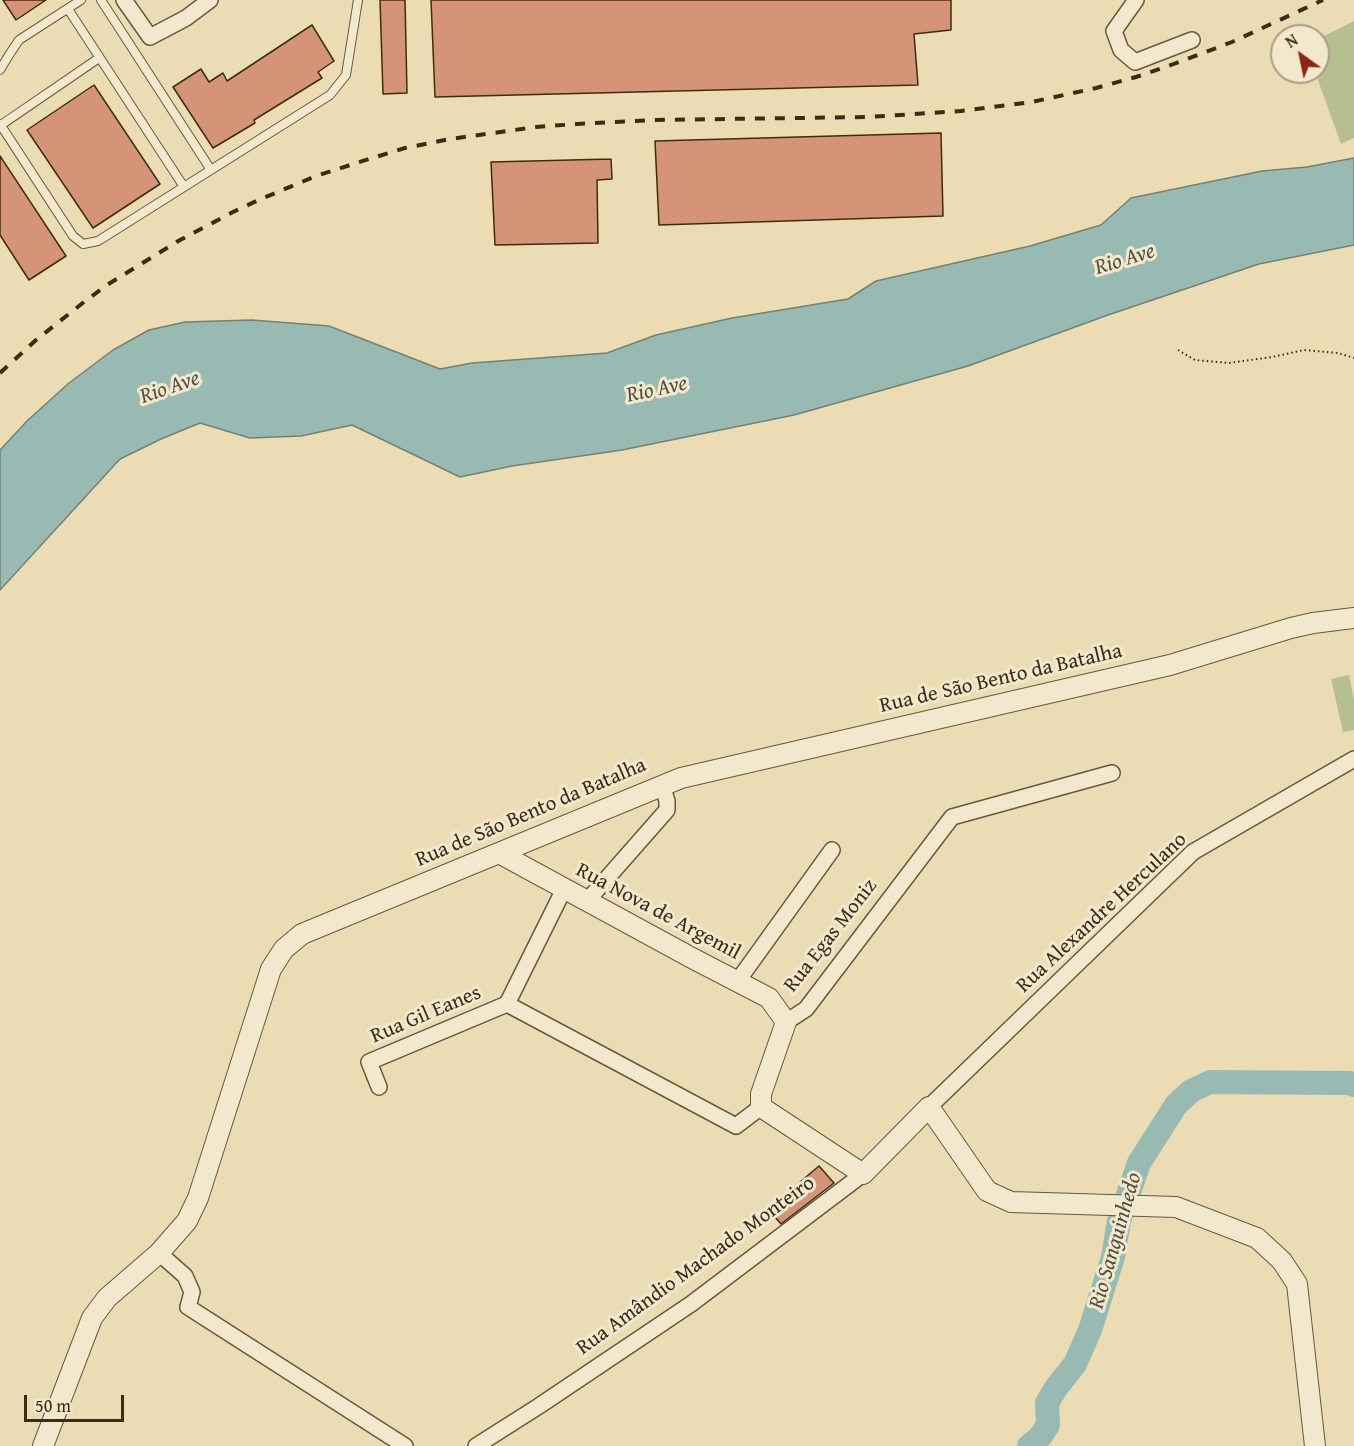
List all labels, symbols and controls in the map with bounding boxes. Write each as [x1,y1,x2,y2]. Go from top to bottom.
north arrow [1270,24,1330,84]
text: N [1280,28,1302,54]
water label: Rio Ave [1092,238,1158,282]
water label: Rio Ave [137,366,203,410]
water label: Rio Ave [624,371,690,409]
street label: Rua de São Bento da Batalha [877,639,1125,719]
street label: Rua de São Bento da Batalha [412,753,650,873]
street label: Rua Alexandre Herculano [1012,827,1192,999]
street label: Rua Nova de Argemil [571,858,745,966]
street label: Rua Egas Moniz [779,874,883,998]
street label: Rua Gil Eanes [367,980,485,1050]
water label: Rio Sanguinhedo [1084,1170,1148,1312]
street label: Rua Amândio Machado Monteiro [572,1171,820,1361]
scale bar [27,1383,128,1421]
text: 50 m [35,1392,71,1419]

